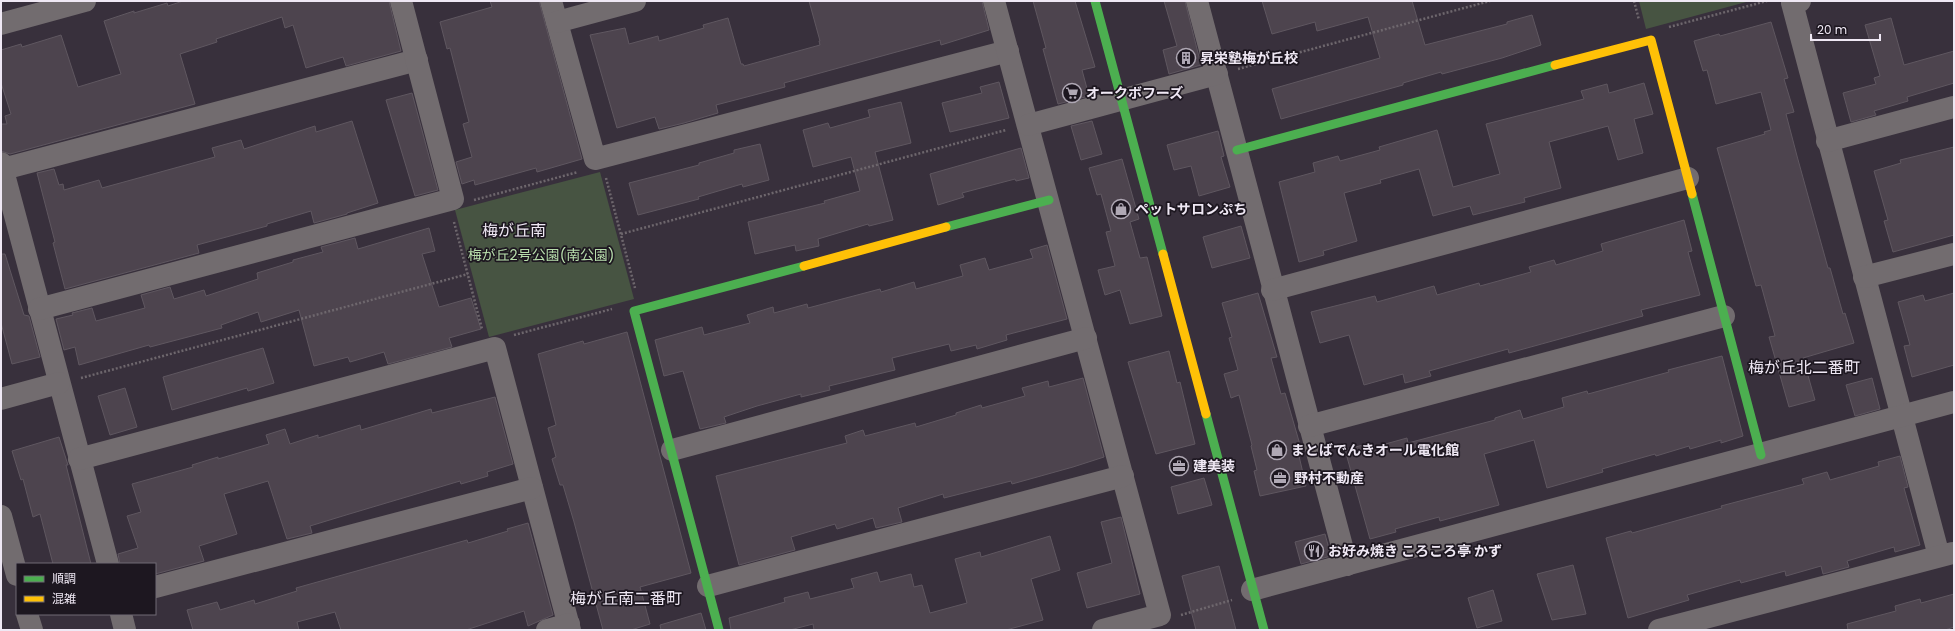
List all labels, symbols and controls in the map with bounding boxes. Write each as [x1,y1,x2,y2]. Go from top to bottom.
scale bar [1811,16,1880,42]
text: 20 m [1817,21,1847,38]
building icon: 昇栄塾梅が丘校 [1175,47,1197,69]
place label: 昇栄塾梅が丘校 [1200,48,1298,68]
supermarket icon: オークボフーズ [1061,82,1083,104]
place label: オークボフーズ [1086,83,1183,103]
shop icon: ペットサロンぷち [1110,198,1132,220]
place label: ペットサロンぷち [1135,199,1247,219]
district label: 梅が丘南 [482,219,546,242]
park label: 梅が丘2号公園(南公園) [468,245,614,265]
district label: 梅が丘北二番町 [1748,356,1860,379]
shop icon: まとばでんきオール電化館 [1266,439,1288,461]
place label: まとばでんきオール電化館 [1291,440,1459,460]
office icon: 建美装 [1168,455,1190,477]
place label: 建美装 [1193,456,1235,476]
office icon: 野村不動産 [1269,467,1291,489]
place label: 野村不動産 [1294,468,1364,488]
restaurant icon: お好み焼き ころころ亭 かず [1303,540,1325,562]
place label: お好み焼き ころころ亭 かず [1328,541,1502,561]
legend [16,563,156,615]
text: 順調 [52,570,76,587]
district label: 梅が丘南二番町 [570,587,682,610]
text: 混雑 [52,590,76,607]

